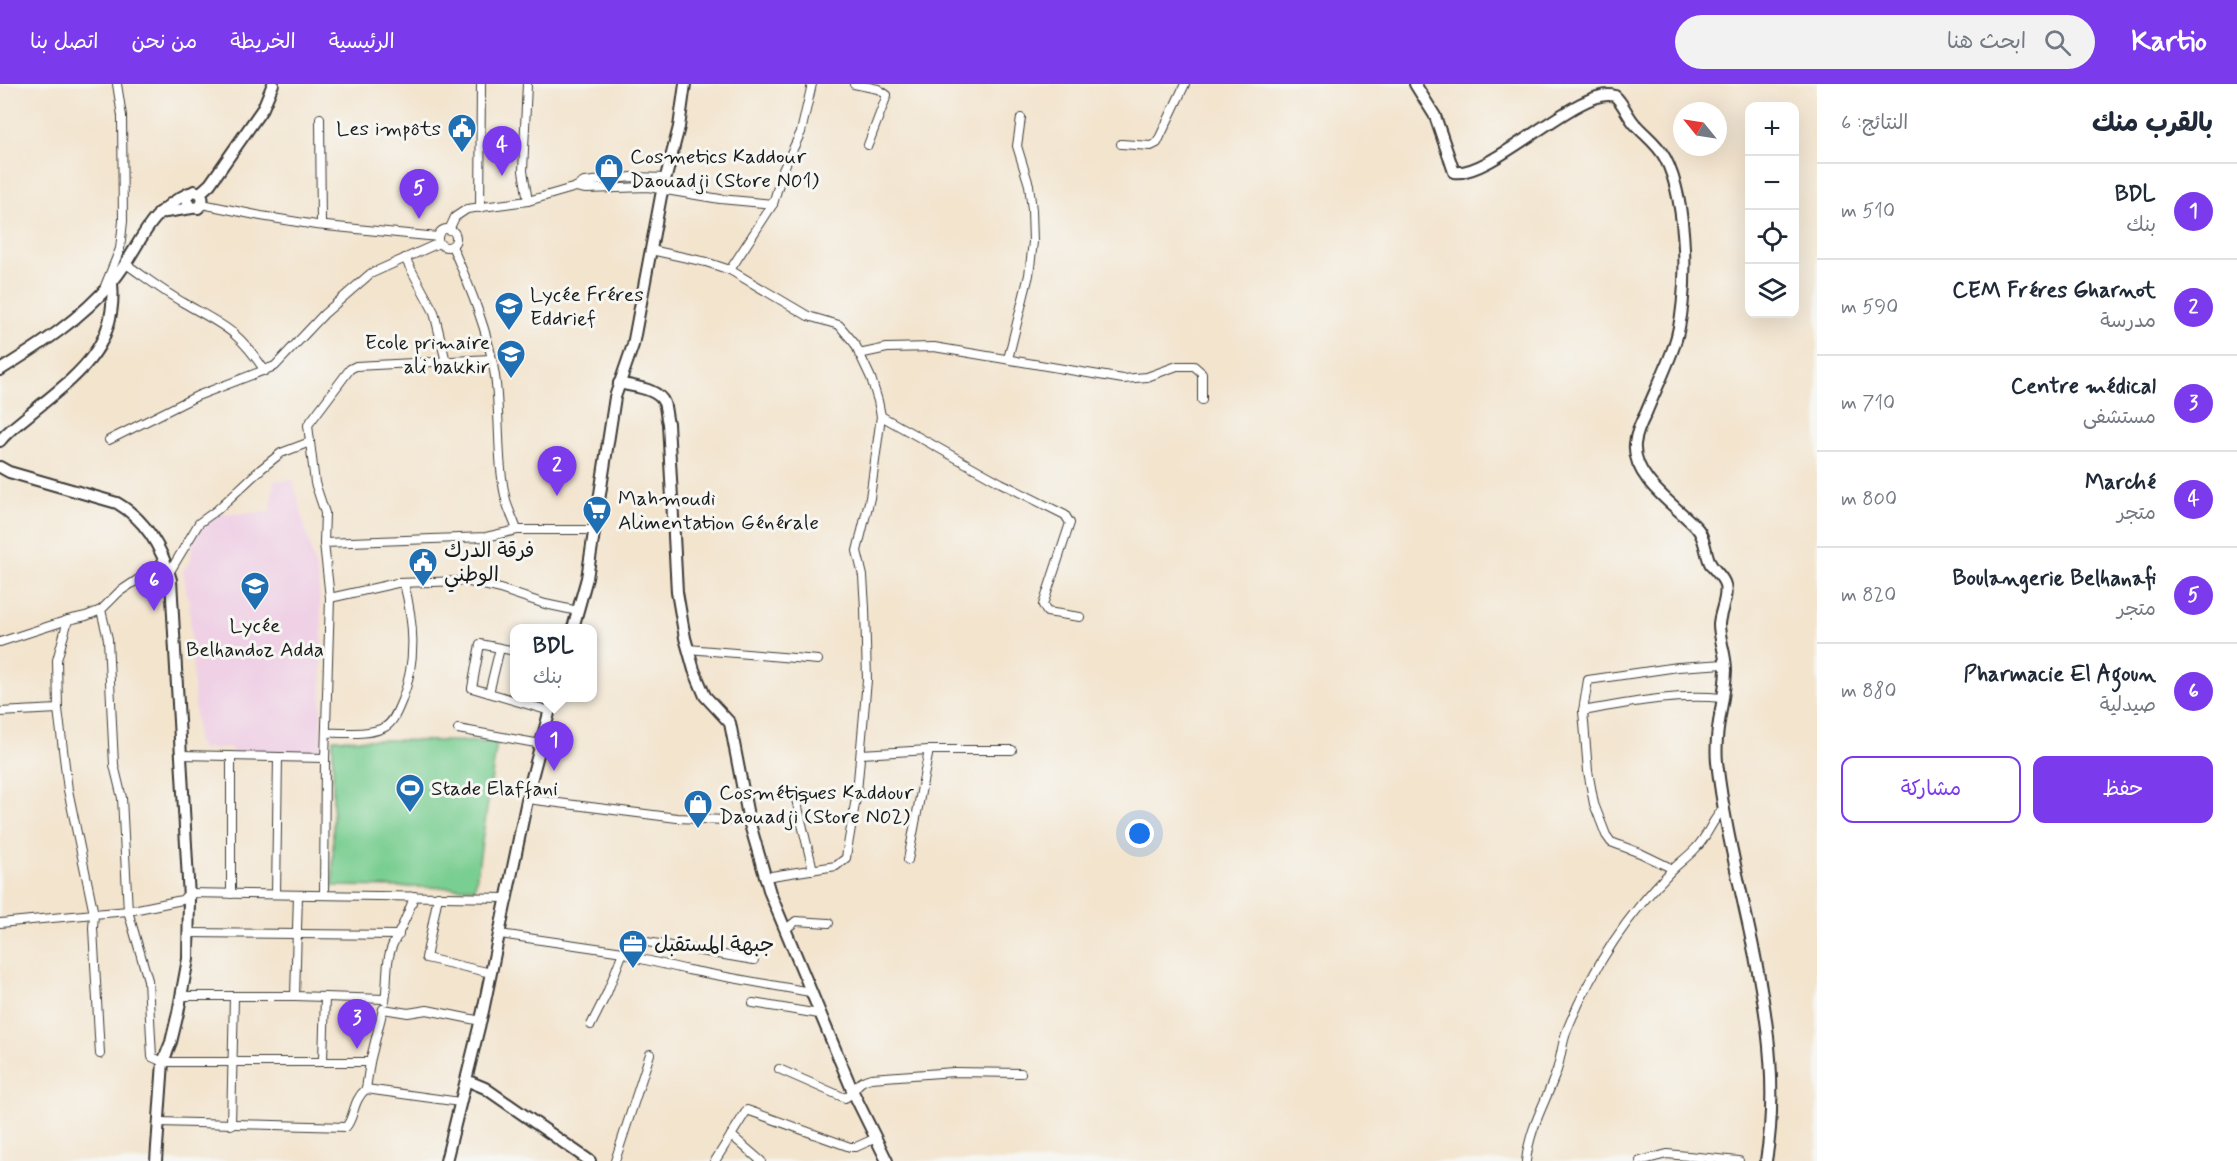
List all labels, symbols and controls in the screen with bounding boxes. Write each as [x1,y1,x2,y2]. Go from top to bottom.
search box [1675,15,2095,69]
text: Kartio [2131,24,2207,61]
icon: search [2041,26,2074,59]
text: اتصل بنا [30,28,98,56]
text: من نحن [131,28,197,56]
text: الخريطة [230,28,296,56]
text: الرئيسية [329,28,395,56]
text: ابحث هنا [1947,28,2026,56]
north arrow [1673,102,1727,156]
map controls [1745,102,1799,318]
button: + [1745,102,1799,156]
text: بالقرب منك [2092,107,2213,141]
text: النتائج: 6 [1841,110,1908,137]
public building icon: Les impôts [446,112,478,154]
place label: Les impôts [336,115,441,143]
pin: 4 [482,126,522,176]
place label: Cosmetics Kaddour Daouadji (Store N01) [630,143,820,195]
shop icon: Cosmetics Kaddour Daouadji (Store N01) [593,152,625,194]
button: − [1745,156,1799,210]
pin: 5 [400,170,438,219]
text: BDL [2115,181,2156,209]
text: 510 m [1841,198,1895,225]
text: 1 [2189,198,2198,225]
button: locate [1745,210,1799,264]
text: بنك [2126,212,2156,239]
button: layers [1745,264,1799,318]
text: CEM Fréres Gharnot [1952,277,2156,305]
place label: Lycée Fréres Eddrief [530,281,644,333]
school or university icon: Lycée Fréres Eddrief [493,290,525,332]
text: 590 m [1841,294,1898,321]
text: 2 [2189,294,2198,321]
text: مدرسة [2100,308,2156,335]
place label: Ecole primaire ali bakkir [365,329,490,381]
school or university icon: Ecole primaire ali bakkir [495,338,527,380]
text: Centre médical [2011,373,2156,401]
text: 710 m [1841,390,1895,417]
text: 3 [2189,390,2198,417]
text: مستشفى [2083,404,2156,431]
pin: 2 [538,446,576,496]
text: Marché [2085,469,2156,497]
place label: Mahmoudi Alimentation Générale [618,485,819,537]
text: 800 m [1841,486,1897,513]
text: 4 [2188,486,2199,513]
supermarket icon: Mahmoudi Alimentation Générale [581,494,613,536]
text: متجر [2117,500,2156,527]
place label: فرقة الدرك الوطني [444,537,534,593]
public building icon: فرقة الدرك الوطني [407,546,439,588]
pin: 6 [134,562,174,611]
text: Boulangerie Belhanafi [1953,565,2156,593]
school or university icon: Lycée Belhandoz Adda [239,570,271,612]
text: 820 m [1841,582,1896,609]
text: 5 [2188,582,2200,609]
text: متجر [2117,596,2156,623]
place label: Lycée Belhandoz Adda [186,612,324,664]
popup [510,624,597,702]
text: BDL [533,633,574,661]
text: Pharmacie El Agoun [1963,661,2156,689]
text: بنك [533,664,563,691]
text: 880 m [1841,678,1897,705]
text: 6 [2188,678,2199,705]
text: صيدلية [2100,692,2156,719]
pin: 1 [534,722,574,771]
button: مشاركة [1841,756,2021,823]
button: حفظ [2033,756,2213,823]
sports icon: Stade Elaffani [394,772,426,814]
place label: Stade Elaffani [431,775,558,803]
place label: Cosmétiques Kaddour Daouadji (Store N02) [719,779,914,831]
shop icon: Cosmétiques Kaddour Daouadji (Store N02) [682,788,714,830]
your location [1125,819,1154,848]
office icon: جبهة المستقبل [617,928,649,970]
place label: جبهة المستقبل [654,931,774,959]
pin: 3 [338,1000,376,1049]

